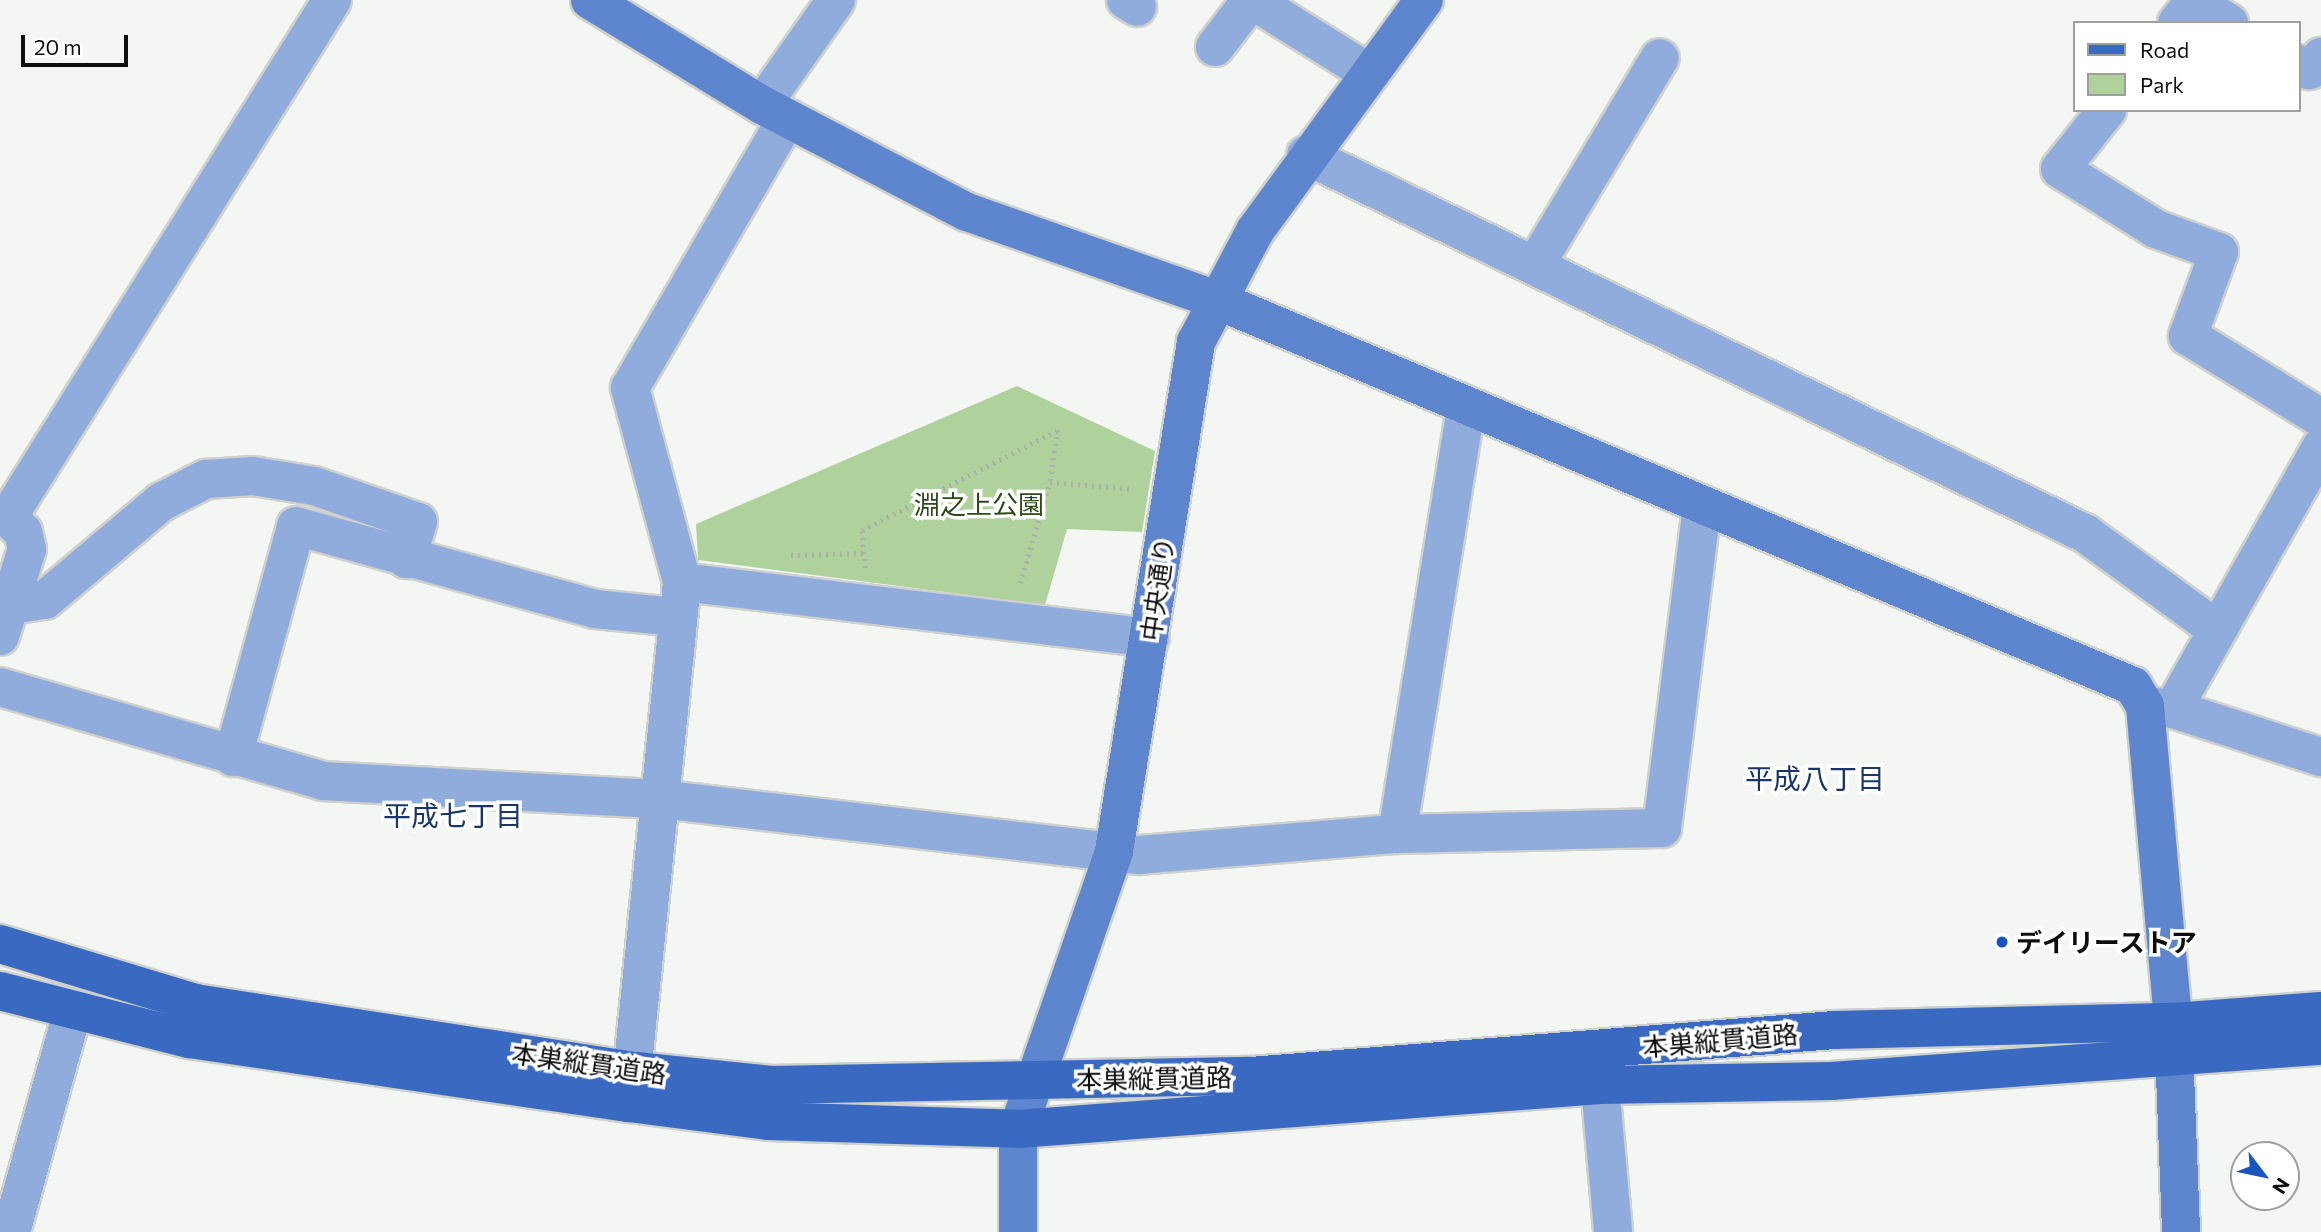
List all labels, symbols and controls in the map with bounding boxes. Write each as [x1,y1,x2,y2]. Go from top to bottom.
scale bar [24,21,131,65]
legend [2072,21,2300,112]
text: 20 m [34,34,82,59]
text: Road [2140,37,2189,62]
text: Park [2140,72,2184,97]
park label: 淵之上公園 [914,488,1044,520]
street label: 中央通り [1134,535,1180,643]
district label: 平成八丁目 [1745,761,1885,795]
district label: 平成七丁目 [383,798,523,832]
place label: デイリーストア [2016,926,2198,958]
marker: デイリーストア [1994,934,2010,950]
street label: 本巣縦貫道路 [1641,1018,1799,1062]
street label: 本巣縦貫道路 [510,1037,668,1089]
street label: 本巣縦貫道路 [1076,1061,1232,1095]
north arrow [2230,1141,2300,1211]
text: N [2268,1174,2295,1198]

